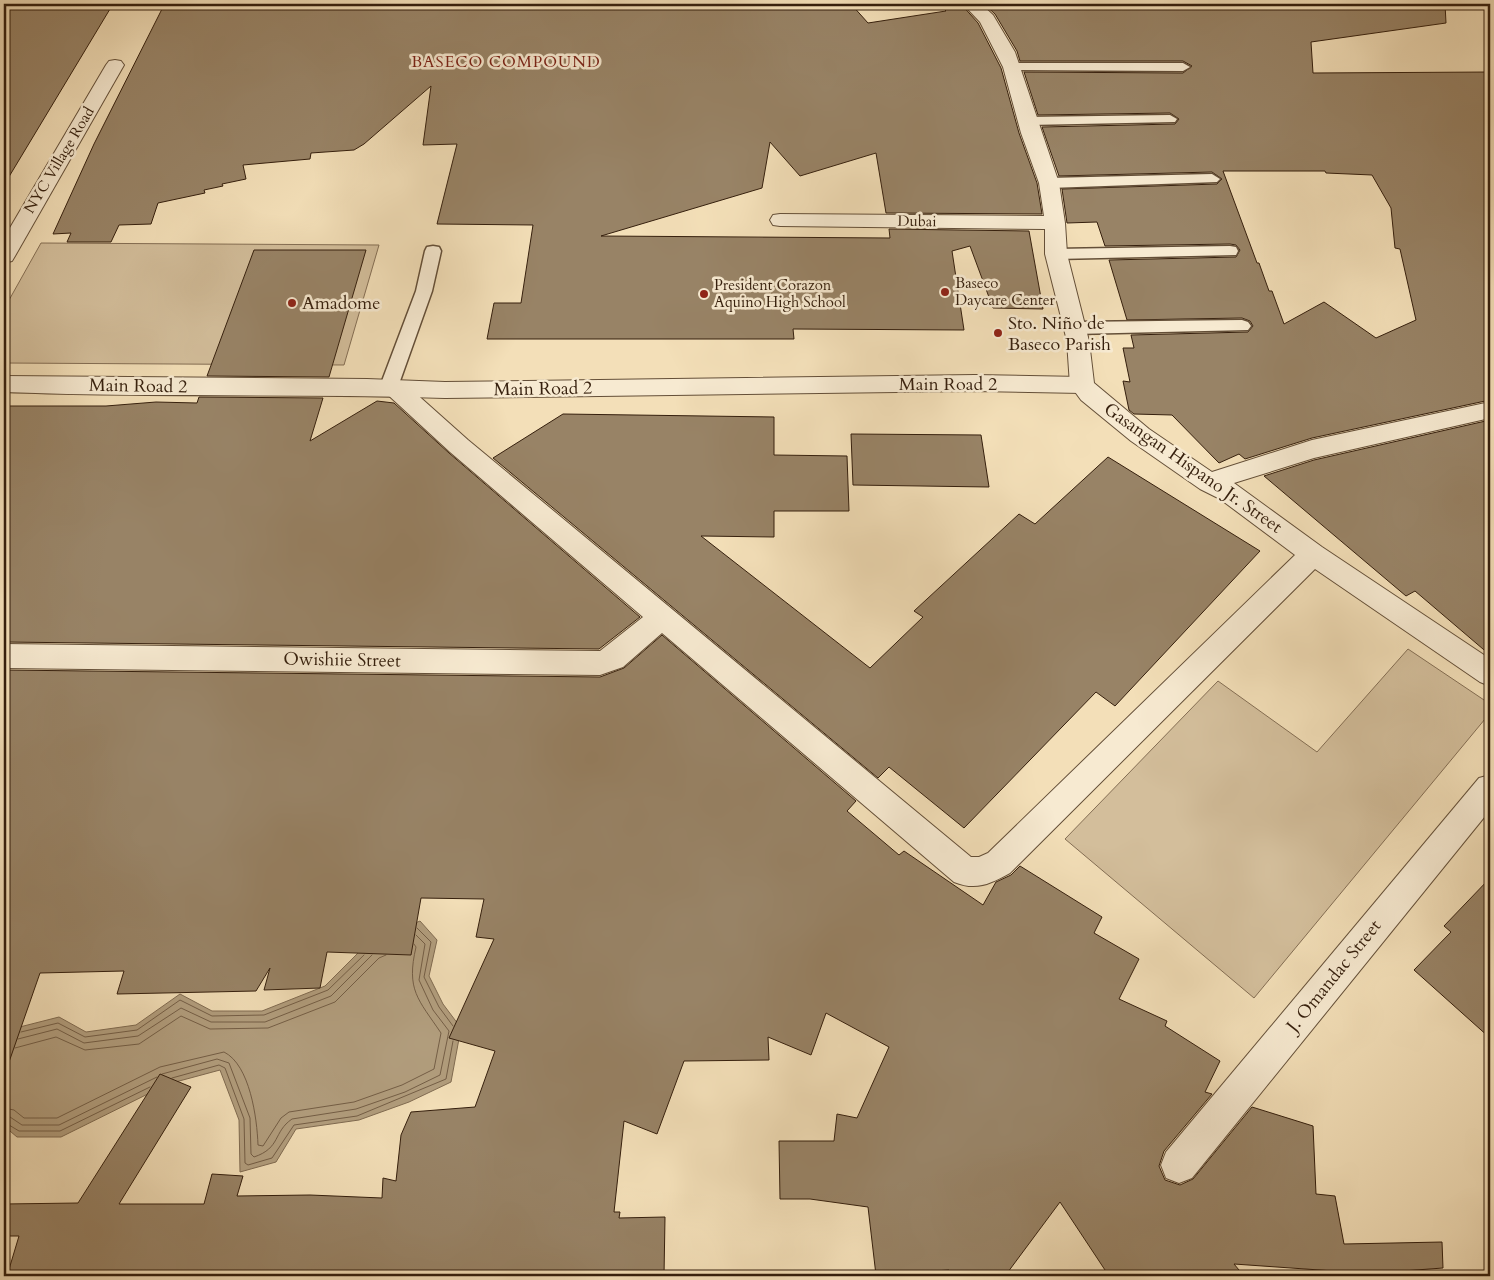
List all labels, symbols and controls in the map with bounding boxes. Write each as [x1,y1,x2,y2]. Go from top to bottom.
district label: BASECO COMPOUND [411,51,601,73]
street label: NYC Village Road [19,103,99,217]
street label: Dubai [897,211,937,231]
place label: Baseco Daycare Center [955,273,1056,310]
place label: President Corazon Aquino High School [714,275,846,312]
marker: Baseco Daycare Center [939,286,951,298]
marker: President Corazon Aquino High School [698,288,710,300]
place label: Amadome [302,291,381,316]
marker: Amadome [286,297,298,309]
place label: Sto. Niño de Baseco Parish [1008,311,1111,357]
marker: Sto. Niño de Baseco Parish [992,327,1004,339]
street label: Main Road 2 [899,372,997,397]
street label: Main Road 2 [89,373,187,399]
street label: Main Road 2 [494,376,592,402]
street label: Gasangan Hispano Jr. Street [1099,397,1288,539]
street label: Owishiie Street [283,646,401,674]
street label: J. Omandac Street [1279,914,1387,1040]

